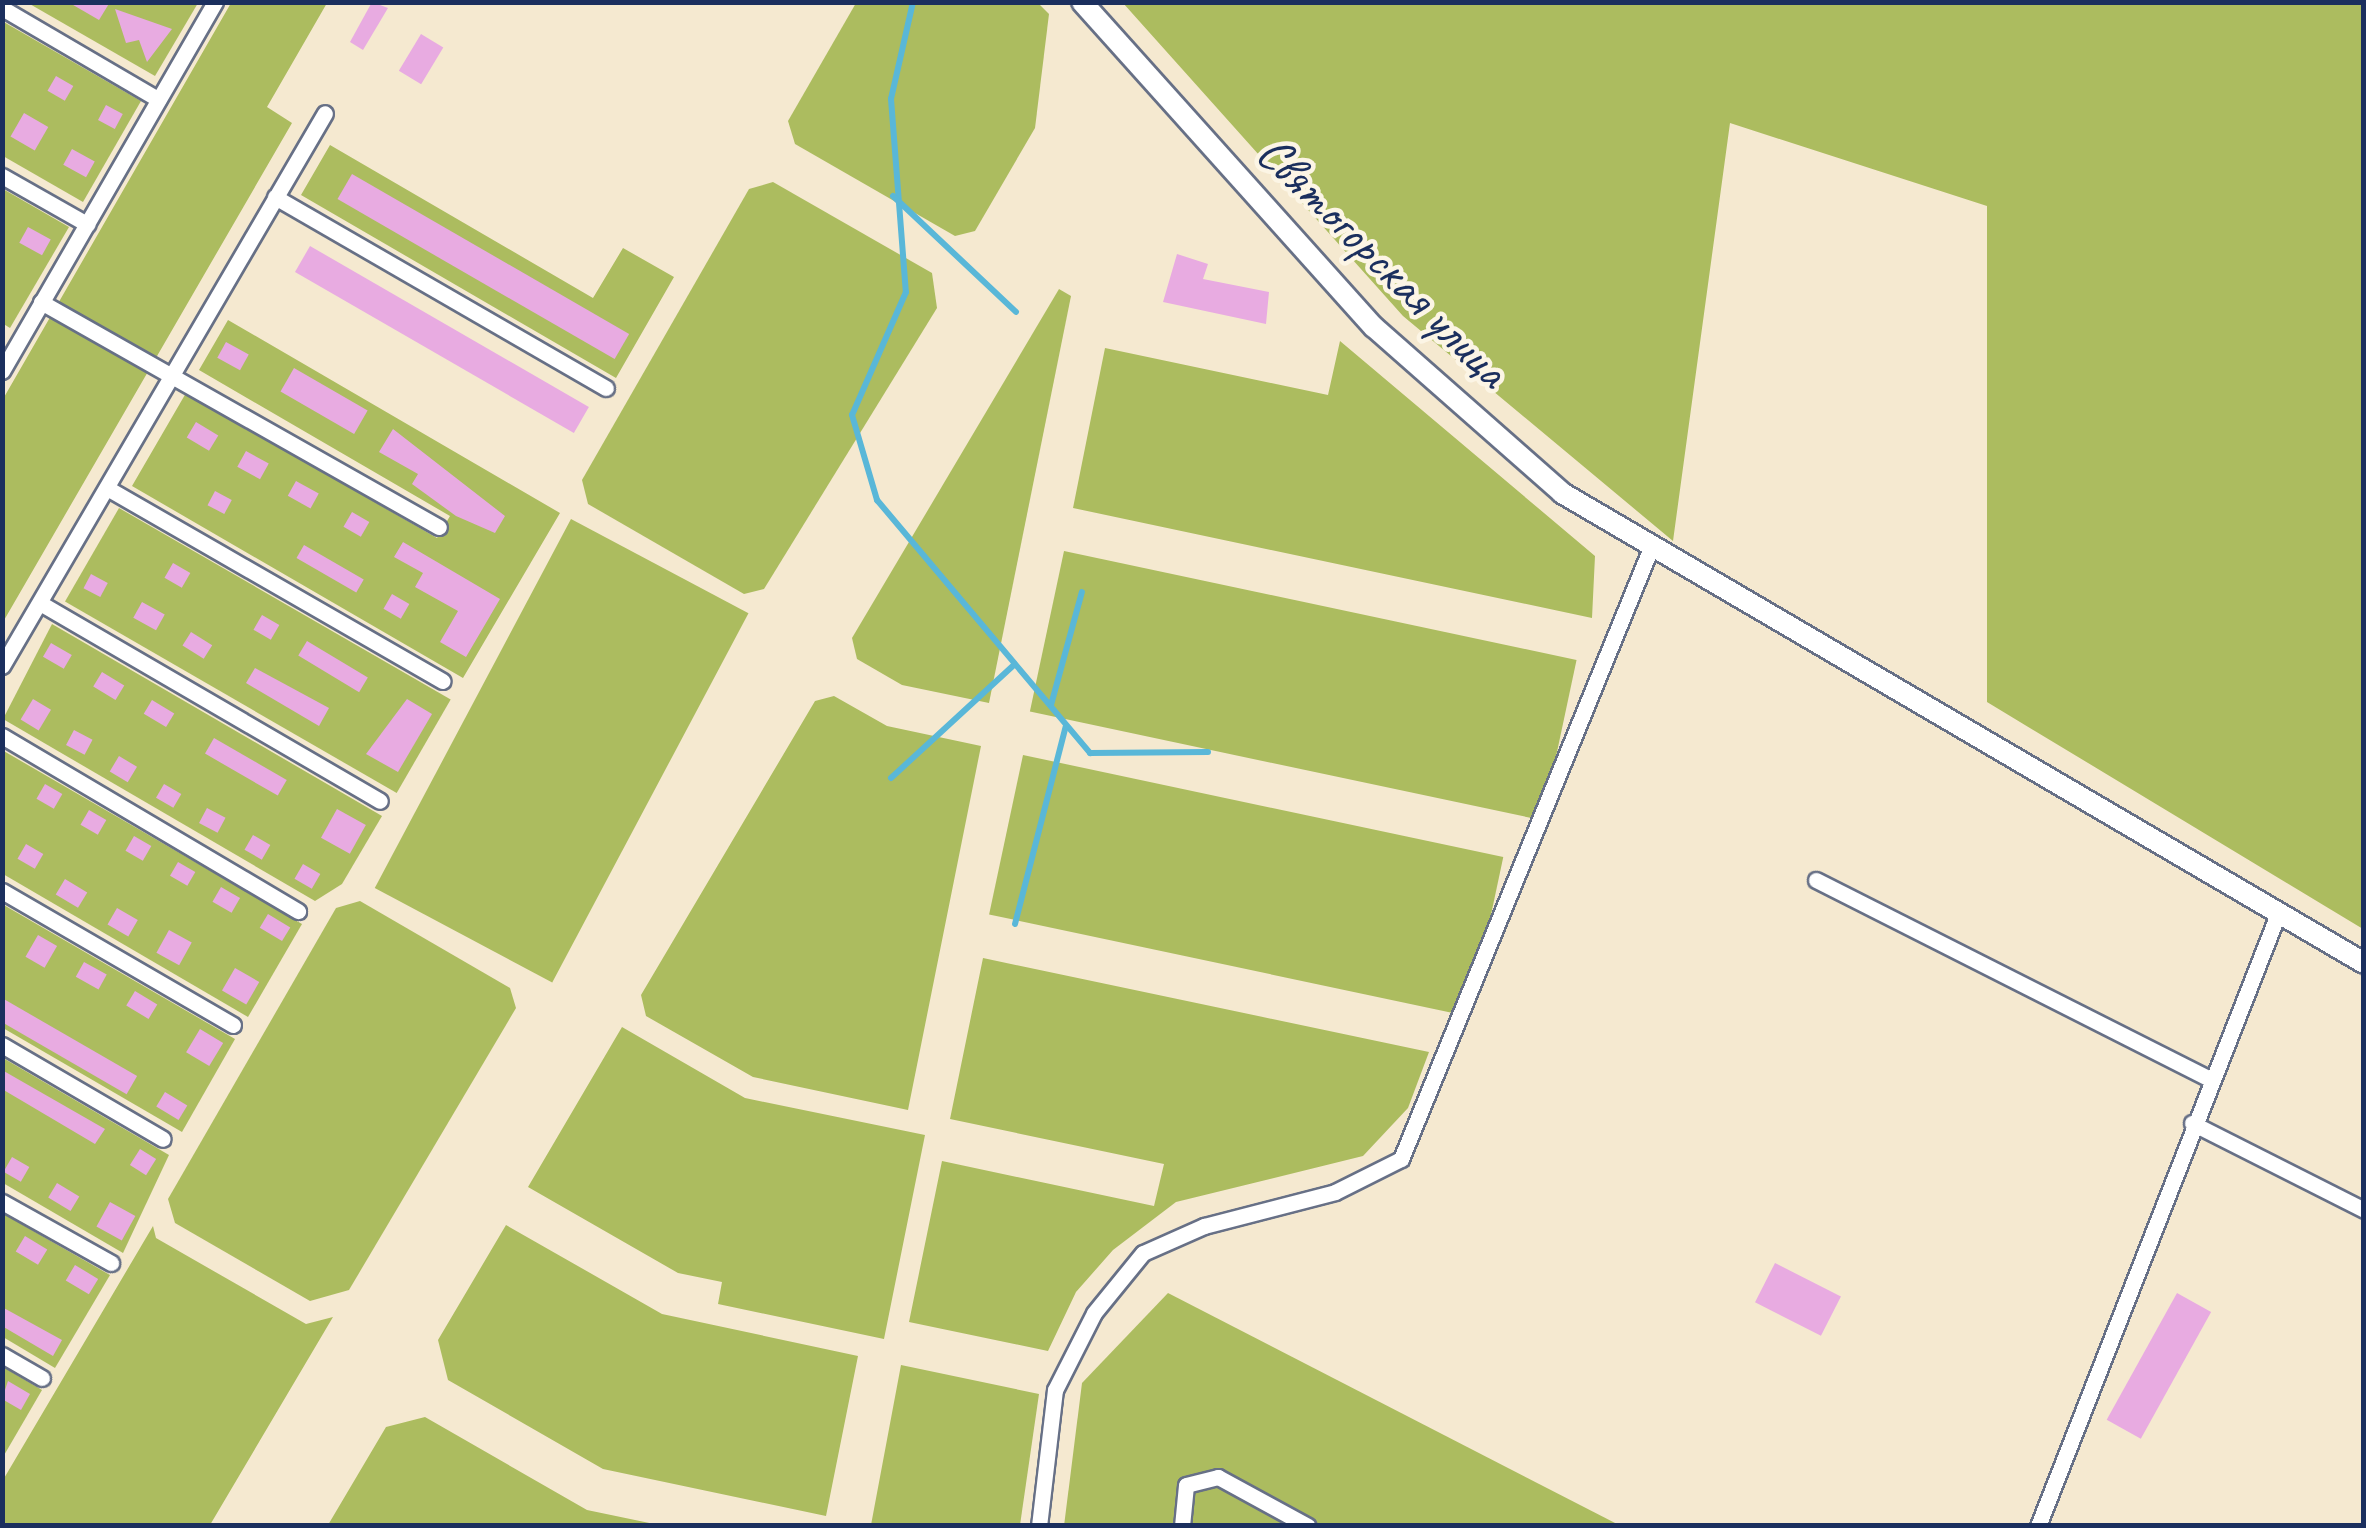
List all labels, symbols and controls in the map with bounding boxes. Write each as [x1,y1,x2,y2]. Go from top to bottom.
street label: Святогорская улица [1243,121,1523,401]

